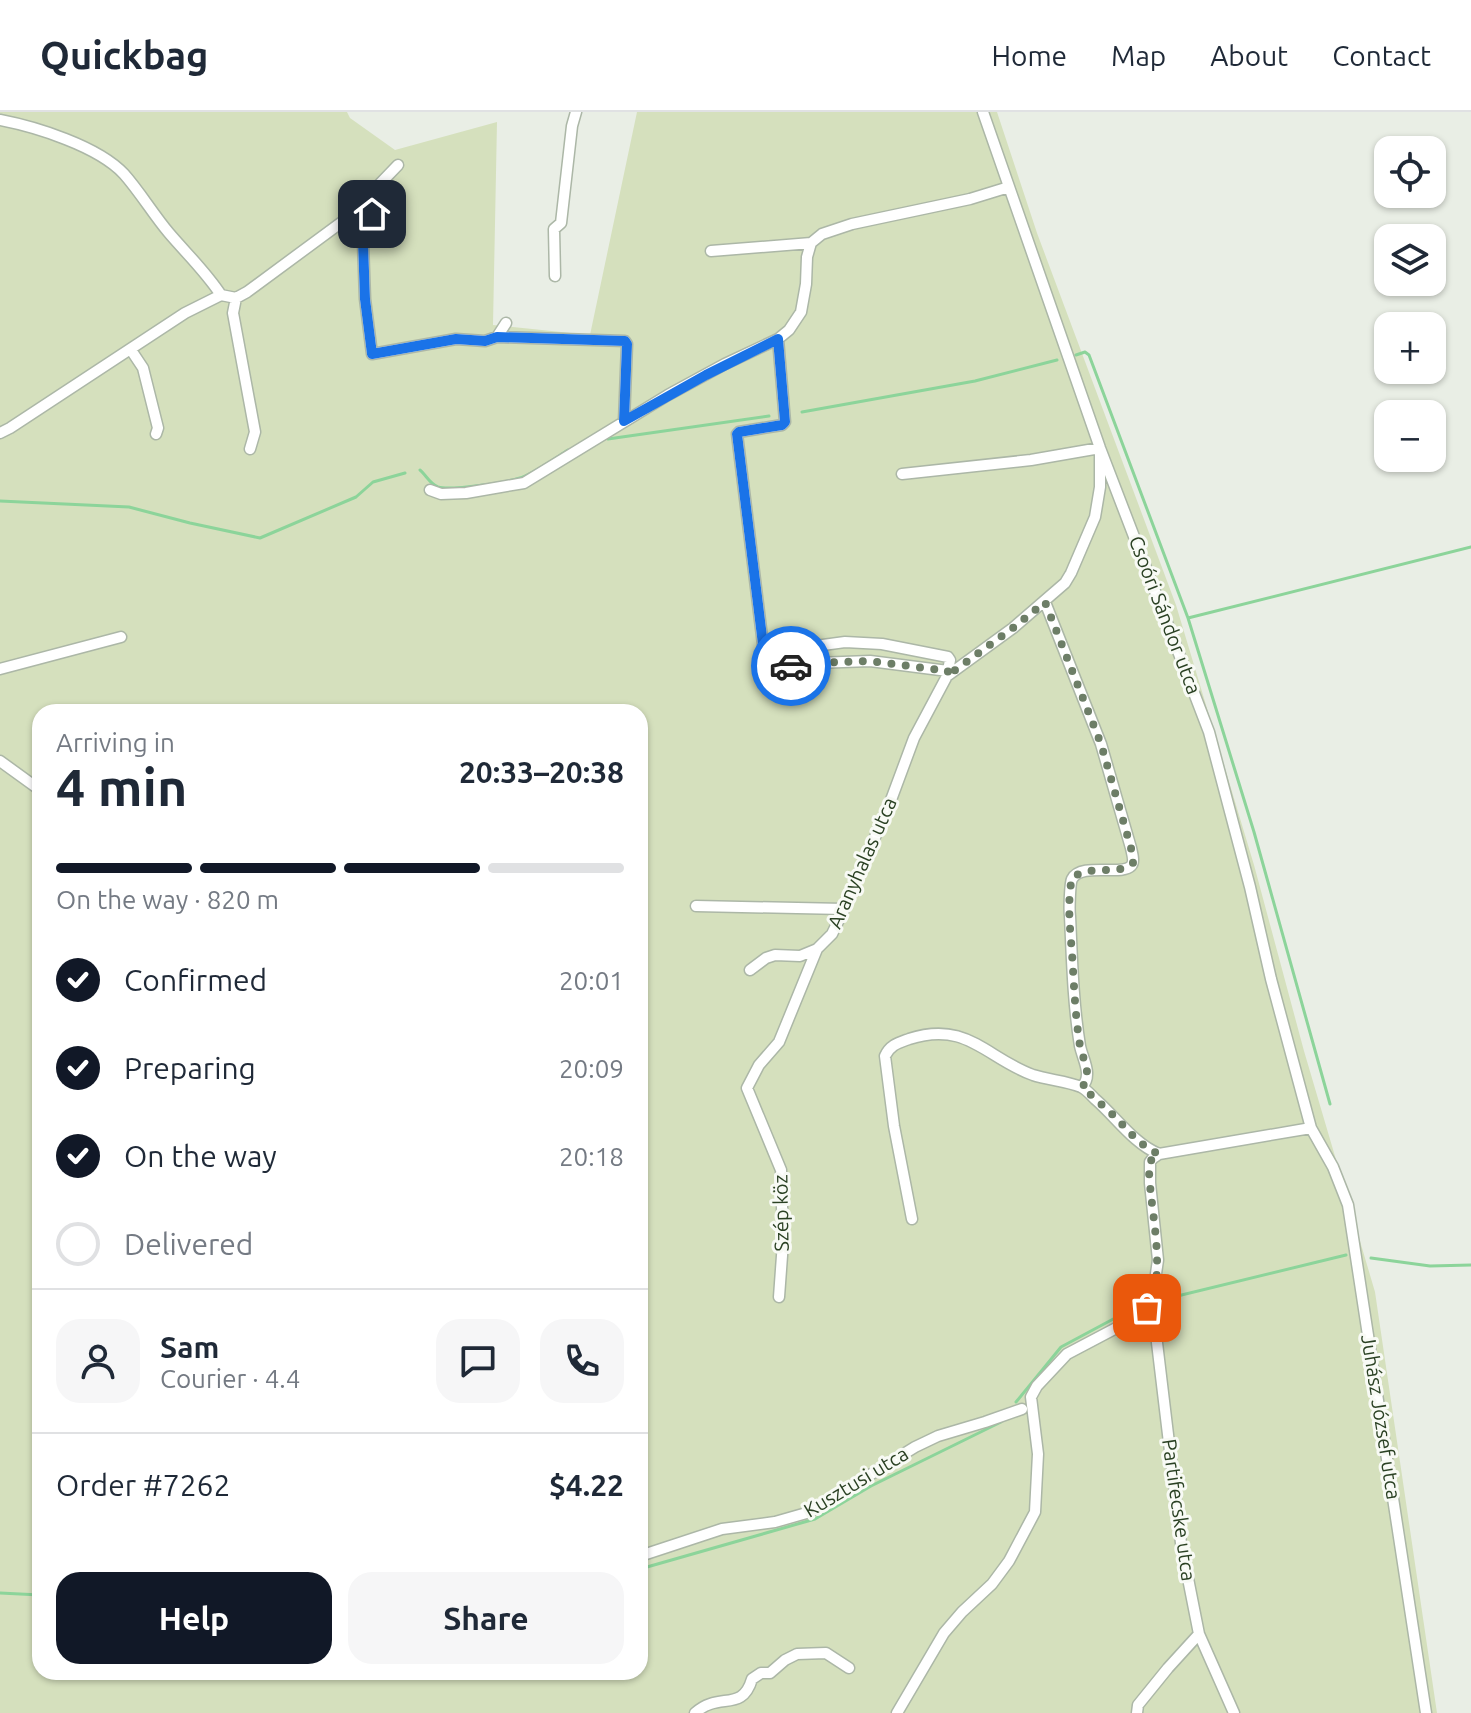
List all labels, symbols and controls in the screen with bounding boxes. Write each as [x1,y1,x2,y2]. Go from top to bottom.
text: Quickbag [40,34,208,76]
text: Home [992,40,1067,71]
text: Map [1111,40,1166,71]
text: About [1210,40,1288,71]
text: Contact [1332,40,1431,71]
map controls [1374,136,1446,472]
button: locate [1374,136,1446,208]
pin [338,180,406,248]
icon: home [350,192,394,236]
button: layers [1374,224,1446,296]
button: + [1374,312,1446,384]
button: − [1374,400,1446,472]
street label: Csoóri Sándor utca [1125,532,1206,697]
courier [751,626,831,706]
icon: car [769,644,813,688]
text: Arriving in [56,728,175,757]
text: 20:33–20:38 [459,755,624,789]
text: 4 min [56,758,187,816]
street label: Aranyhalas utca [822,794,901,932]
text: On the way · 820 m [56,885,279,914]
icon: check [56,958,100,1002]
text: Confirmed [124,963,267,997]
text: 20:01 [559,966,624,995]
icon: check [56,1046,100,1090]
text: Preparing [124,1051,256,1085]
text: 20:09 [559,1054,624,1083]
icon: check [56,1134,100,1178]
text: On the way [124,1139,277,1173]
text: 20:18 [559,1142,624,1171]
street label: Szép köz [768,1174,793,1252]
text: Delivered [124,1227,253,1261]
pin [1113,1274,1181,1342]
icon: bag [1125,1286,1169,1330]
button: person [56,1319,140,1403]
button: chat [436,1319,520,1403]
button: phone [540,1319,624,1403]
text: Sam [160,1330,219,1364]
street label: Juhász József utca [1357,1333,1406,1501]
text: Courier · 4.4 [160,1364,300,1393]
street label: Partifecske utca [1158,1437,1201,1582]
street label: Kusztusi utca [799,1441,912,1522]
text: Order #7262 [56,1468,230,1502]
text: $4.22 [549,1468,624,1502]
button: Help [56,1572,332,1664]
button: Share [348,1572,624,1664]

